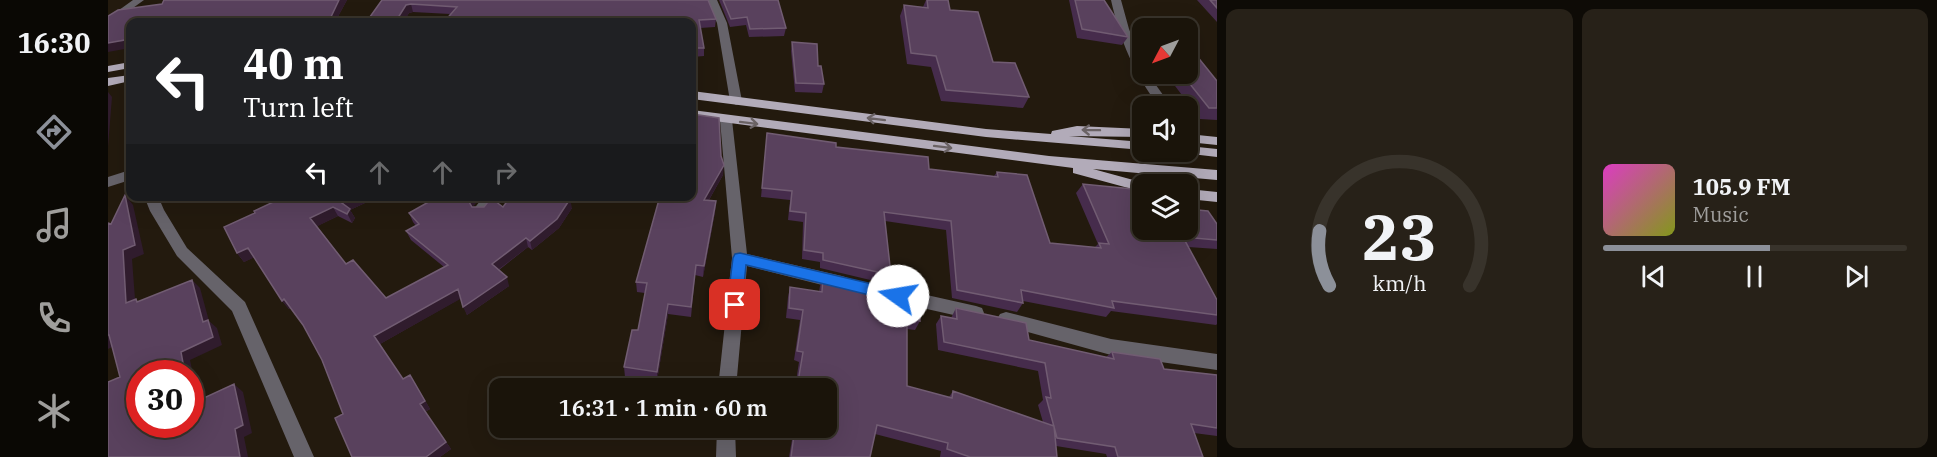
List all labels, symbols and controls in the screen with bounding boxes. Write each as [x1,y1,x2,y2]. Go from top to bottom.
north arrow [1132,18,1198,84]
map controls [1132,18,1198,240]
text: 16:30 [18,25,90,60]
text: 40 m [243,36,344,91]
icon: left [144,42,222,120]
text: Turn left [243,89,354,124]
button: sound [1132,96,1198,162]
icon: directions [33,111,75,153]
one-way arrow [867,114,886,125]
one-way arrow [739,117,759,128]
one-way arrow [1081,124,1101,136]
one-way arrow [932,142,952,153]
icon: left [300,156,333,189]
icon: ahead [363,156,396,189]
icon: ahead [426,156,459,189]
icon: right [489,156,522,189]
text: 105.9 FM [1693,172,1790,201]
button: layers [1132,174,1198,240]
text: 23 [1362,196,1437,277]
text: Music [1693,201,1749,228]
icon: music [33,204,75,246]
icon: previous [1637,260,1670,293]
icon: pause [1738,260,1771,293]
icon: next [1840,260,1873,293]
position arrow [866,264,930,328]
text: km/h [1372,269,1426,297]
pin [709,279,760,330]
icon: arrive [718,288,751,321]
icon: phone [33,297,75,339]
speed limit sign: 30 [126,360,204,438]
icon: climate [33,390,75,432]
text: 16:31 · 1 min · 60 m [559,393,767,422]

